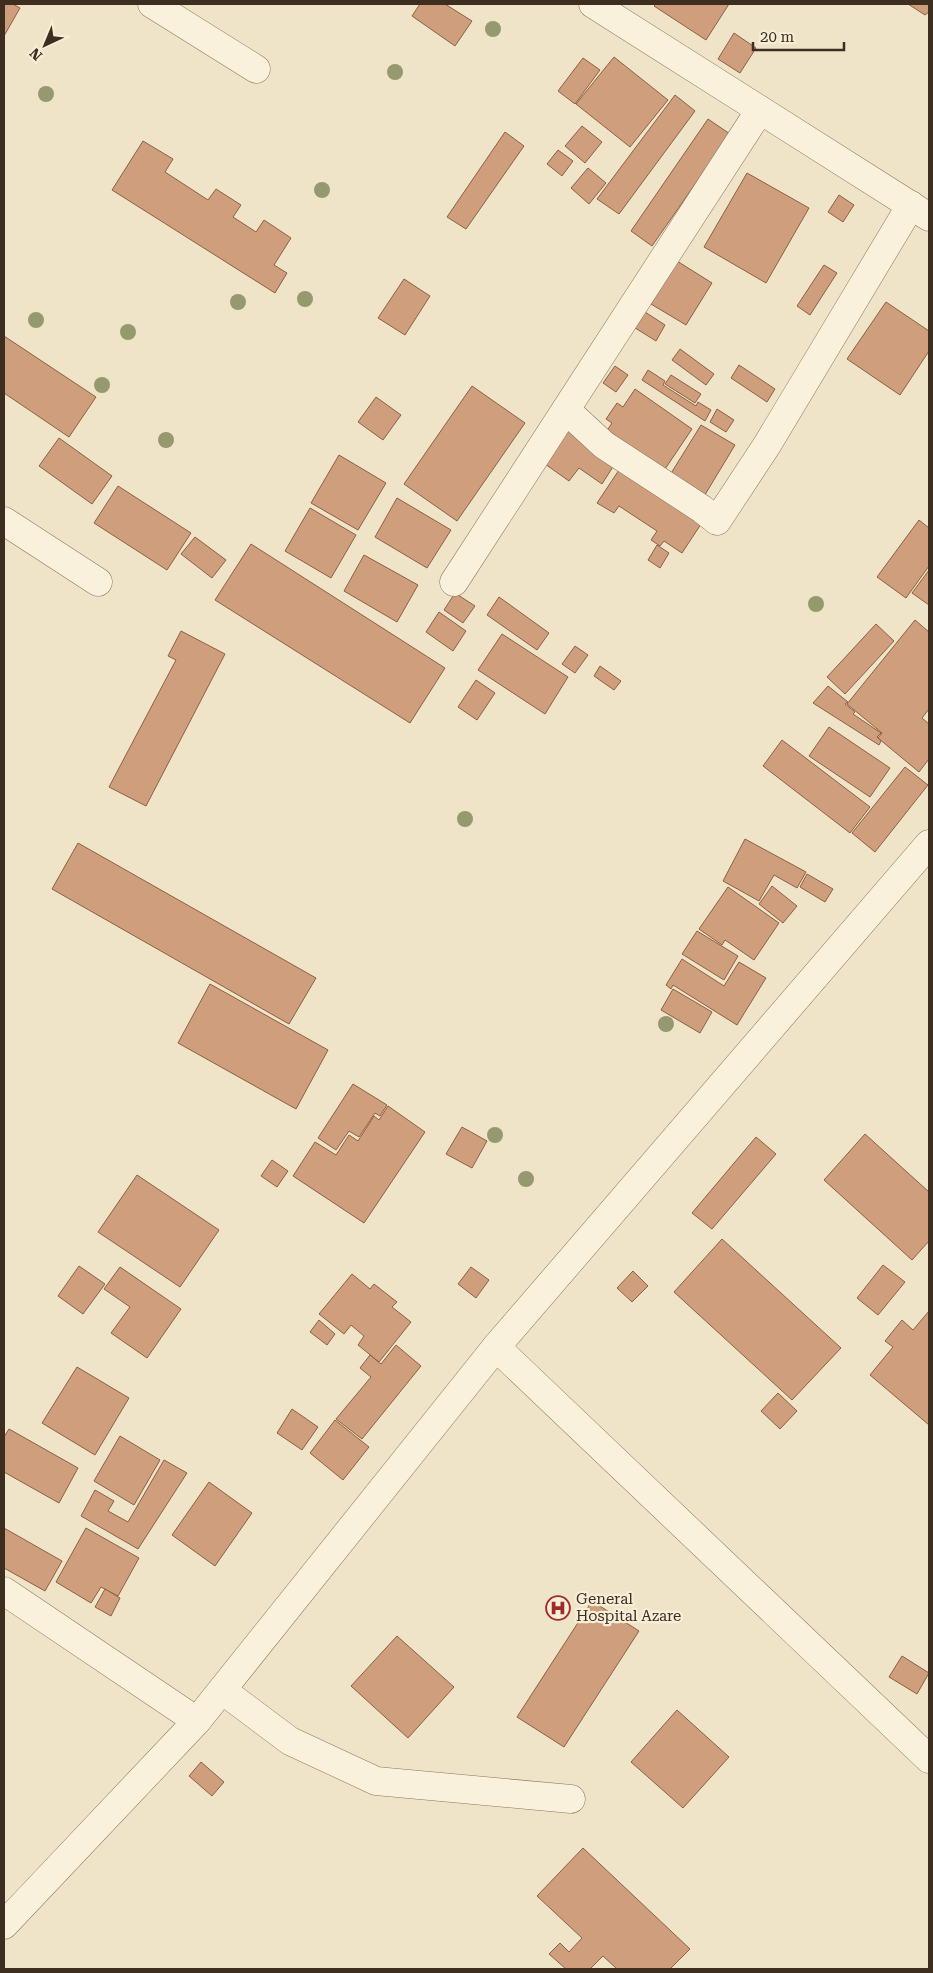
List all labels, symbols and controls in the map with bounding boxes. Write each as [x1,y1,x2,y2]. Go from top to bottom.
north arrow [20,20,70,70]
scale bar [753,20,844,52]
text: 20 m [760,28,795,46]
text: N [26,45,45,64]
place label: General Hospital Azare [576,1590,681,1625]
hospital icon: General Hospital Azare [545,1595,571,1621]

